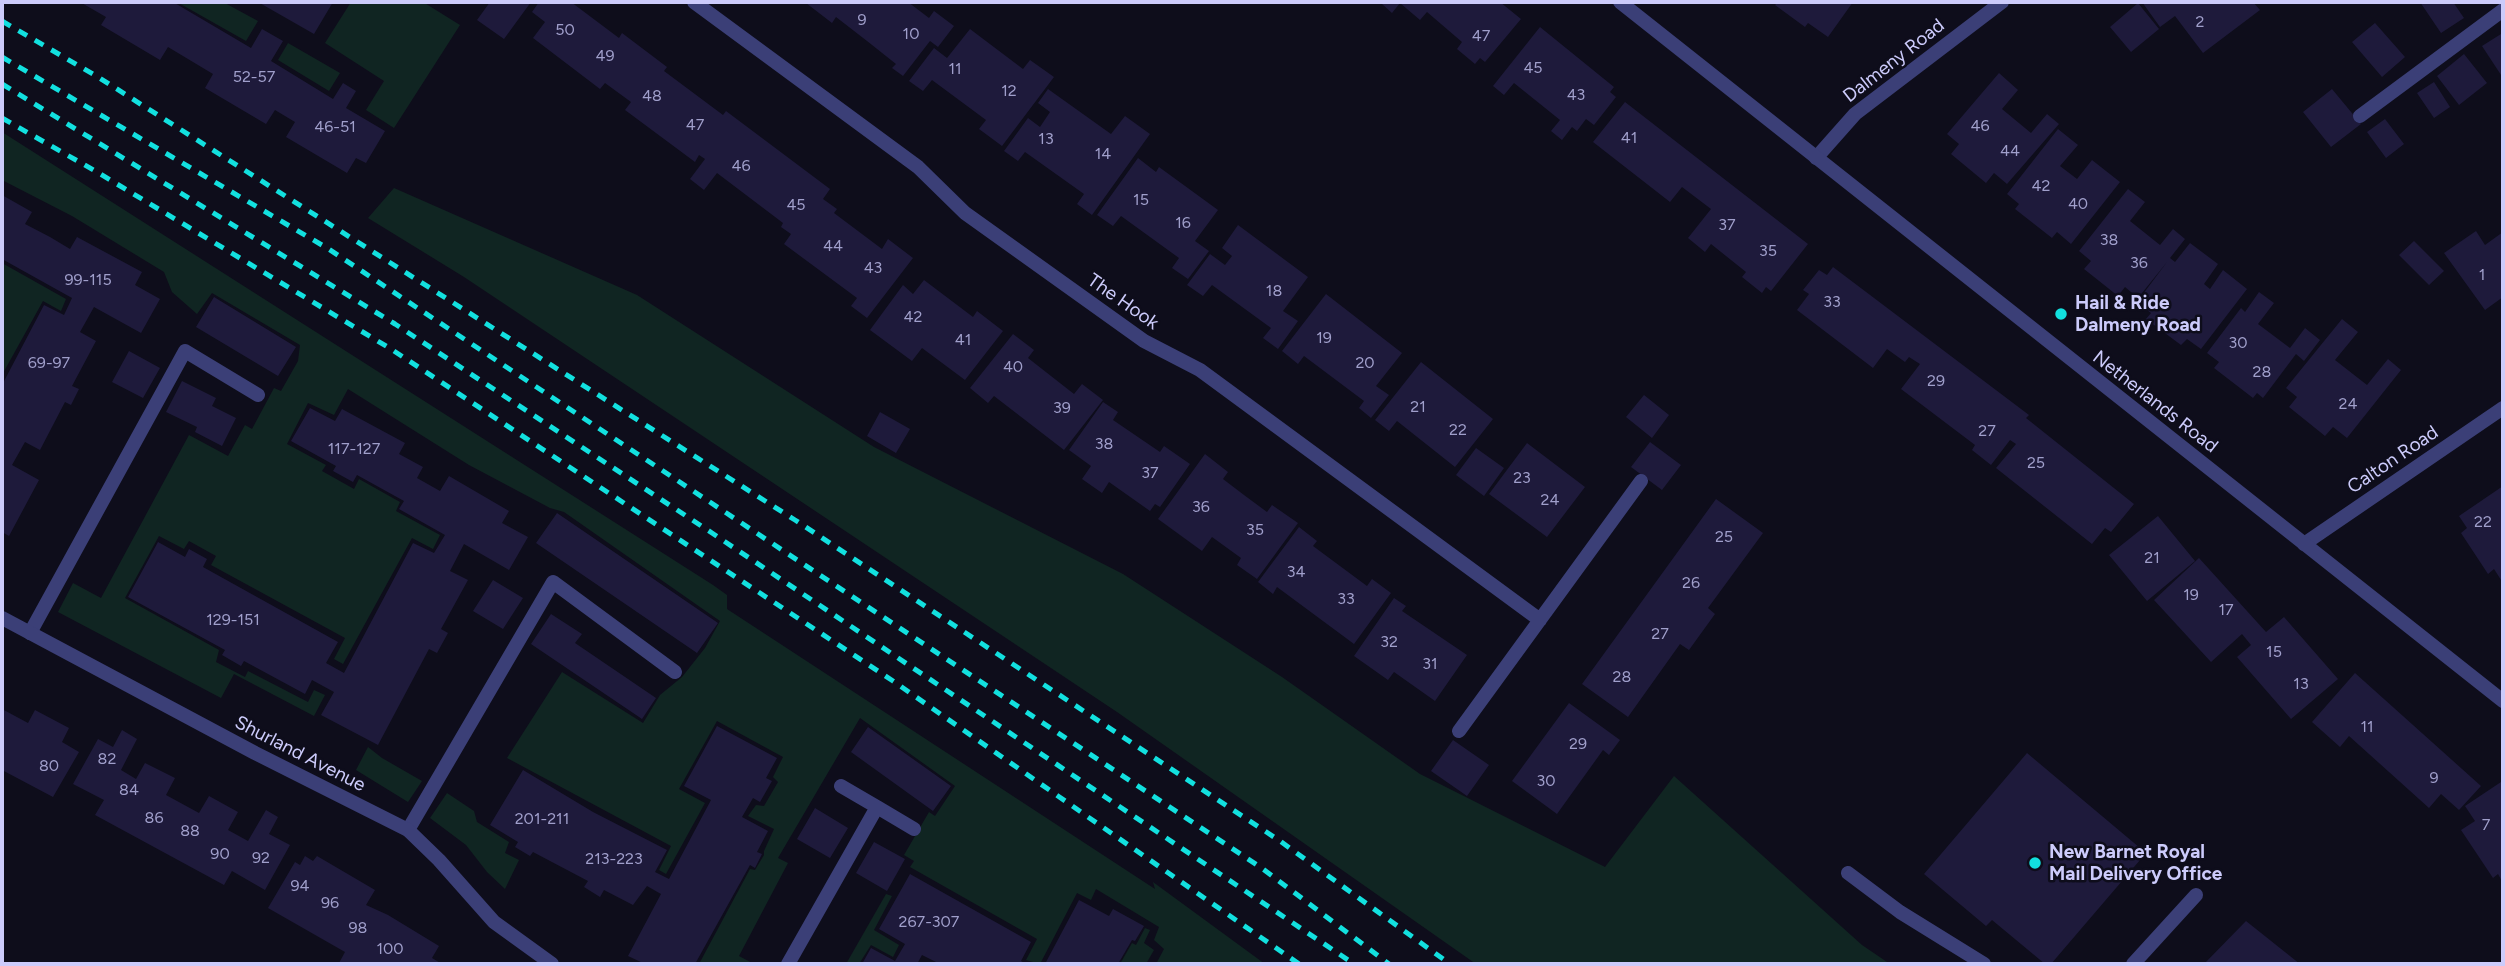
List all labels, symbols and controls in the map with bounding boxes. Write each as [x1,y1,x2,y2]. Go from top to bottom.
house number: 9 [857,10,867,30]
house number: 2 [2196,12,2204,32]
street label: Dalmeny Road [1839,14,1949,108]
house number: 50 [555,20,575,40]
house number: 10 [903,24,919,44]
house number: 47 [1472,26,1490,46]
house number: 49 [596,46,614,66]
house number: 45 [1523,58,1543,78]
house number: 11 [948,59,962,79]
house number: 52-57 [233,67,275,87]
house number: 12 [1001,81,1017,101]
house number: 43 [1567,85,1585,105]
house number: 48 [642,86,662,106]
house number: 47 [686,115,704,135]
house number: 46 [1971,116,1989,136]
house number: 46-51 [314,117,356,137]
house number: 41 [1621,128,1637,148]
house number: 13 [1038,129,1054,149]
house number: 44 [2000,141,2020,161]
house number: 14 [1095,144,1111,164]
house number: 46 [732,156,750,176]
house number: 42 [2032,176,2050,196]
house number: 15 [1133,190,1149,210]
house number: 40 [2068,194,2088,214]
house number: 45 [786,195,806,215]
house number: 16 [1175,213,1191,233]
house number: 37 [1718,215,1736,235]
house number: 38 [2100,230,2118,250]
house number: 44 [823,236,843,256]
house number: 35 [1759,241,1777,261]
house number: 36 [2130,253,2148,273]
house number: 43 [864,258,882,278]
house number: 1 [2479,265,2485,285]
street label: The Hook [1083,269,1163,335]
house number: 99-115 [64,270,112,290]
house number: 18 [1266,281,1282,301]
house number: 33 [1823,292,1841,312]
place label: Hail & Ride Dalmeny Road [2075,292,2201,336]
marker: Hail & Ride Dalmeny Road [2053,306,2069,322]
house number: 42 [904,307,922,327]
house number: 19 [1316,328,1332,348]
house number: 41 [955,330,971,350]
house number: 30 [2229,333,2247,353]
street label: Netherlands Road [2088,346,2222,458]
house number: 69-97 [28,353,70,373]
house number: 20 [1355,353,1375,373]
house number: 40 [1003,357,1023,377]
house number: 28 [2253,362,2271,382]
house number: 29 [1927,371,1945,391]
house number: 24 [2339,394,2357,414]
house number: 21 [1410,397,1426,417]
house number: 39 [1053,398,1071,418]
house number: 22 [1449,420,1467,440]
house number: 27 [1978,421,1996,441]
street label: Calton Road [2343,421,2443,499]
house number: 38 [1095,434,1113,454]
house number: 117-127 [328,439,380,459]
house number: 25 [2027,453,2045,473]
house number: 37 [1141,463,1159,483]
house number: 23 [1513,468,1531,488]
house number: 24 [1541,490,1559,510]
house number: 36 [1192,497,1210,517]
house number: 22 [2474,512,2492,532]
house number: 35 [1246,520,1264,540]
house number: 25 [1715,527,1733,547]
house number: 21 [2144,548,2160,568]
house number: 34 [1287,562,1305,582]
house number: 26 [1682,573,1700,593]
house number: 19 [2183,585,2199,605]
house number: 33 [1337,589,1355,609]
house number: 17 [2218,600,2234,620]
house number: 129-151 [206,610,260,630]
house number: 27 [1651,624,1669,644]
house number: 32 [1380,632,1398,652]
house number: 15 [2266,642,2282,662]
house number: 31 [1422,654,1438,674]
house number: 28 [1613,667,1631,687]
house number: 13 [2293,674,2309,694]
street label: Shurland Avenue [231,711,369,797]
house number: 11 [2360,717,2374,737]
house number: 29 [1569,734,1587,754]
house number: 82 [98,749,116,769]
house number: 80 [39,756,59,776]
house number: 9 [2429,768,2439,788]
house number: 30 [1537,771,1555,791]
house number: 84 [119,780,139,800]
house number: 86 [145,808,163,828]
house number: 201-211 [515,809,569,829]
house number: 7 [2482,815,2490,835]
house number: 88 [180,821,200,841]
place label: New Barnet Royal Mail Delivery Office [2049,841,2222,885]
house number: 90 [210,844,230,864]
house number: 92 [252,848,270,868]
house number: 213-223 [585,849,643,869]
marker: New Barnet Royal Mail Delivery Office [2027,855,2043,871]
house number: 94 [291,876,309,896]
house number: 96 [321,893,339,913]
house number: 267-307 [899,912,959,932]
house number: 98 [349,918,367,938]
house number: 100 [376,939,404,959]

